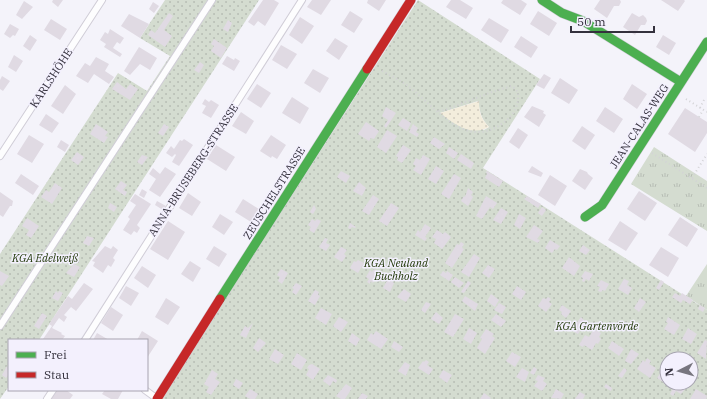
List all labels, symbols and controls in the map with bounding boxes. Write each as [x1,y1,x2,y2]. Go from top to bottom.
scale bar [571,8,654,34]
text: 50 m [577,14,606,29]
street label: KARLSHÖHE [27,46,75,110]
street label: JEAN-CALAS-WEG [607,81,672,171]
street label: ANNA-BRUSEBERG-STRASSE [145,101,241,239]
street label: ZEUSCHELSTRASSE [240,144,308,242]
park label: KGA Edelweiß [11,251,79,265]
park label: KGA Neuland Buchholz [363,256,429,283]
park label: KGA Gartenvörde [555,319,638,333]
legend [8,339,148,391]
text: Frei [44,347,67,362]
north arrow [659,351,699,391]
text: Stau [44,367,70,382]
text: N [662,367,676,377]

